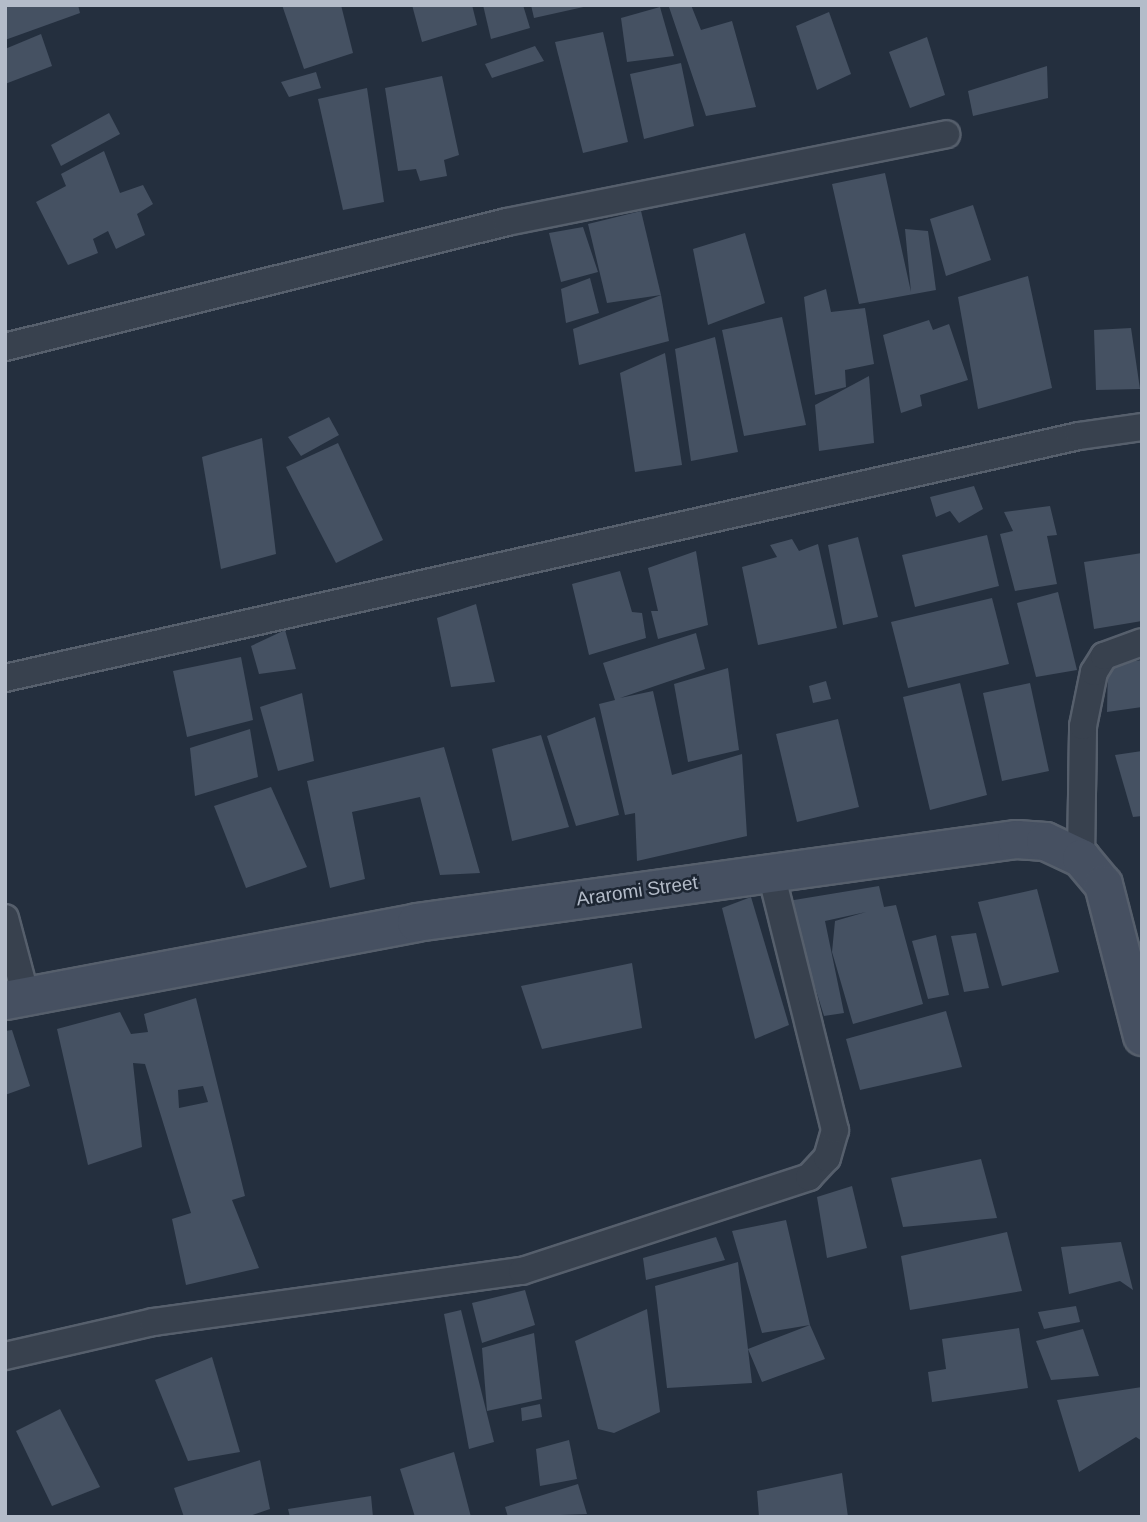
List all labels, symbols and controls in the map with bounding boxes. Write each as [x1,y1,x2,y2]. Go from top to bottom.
street label: Araromi Street [575,871,699,911]

